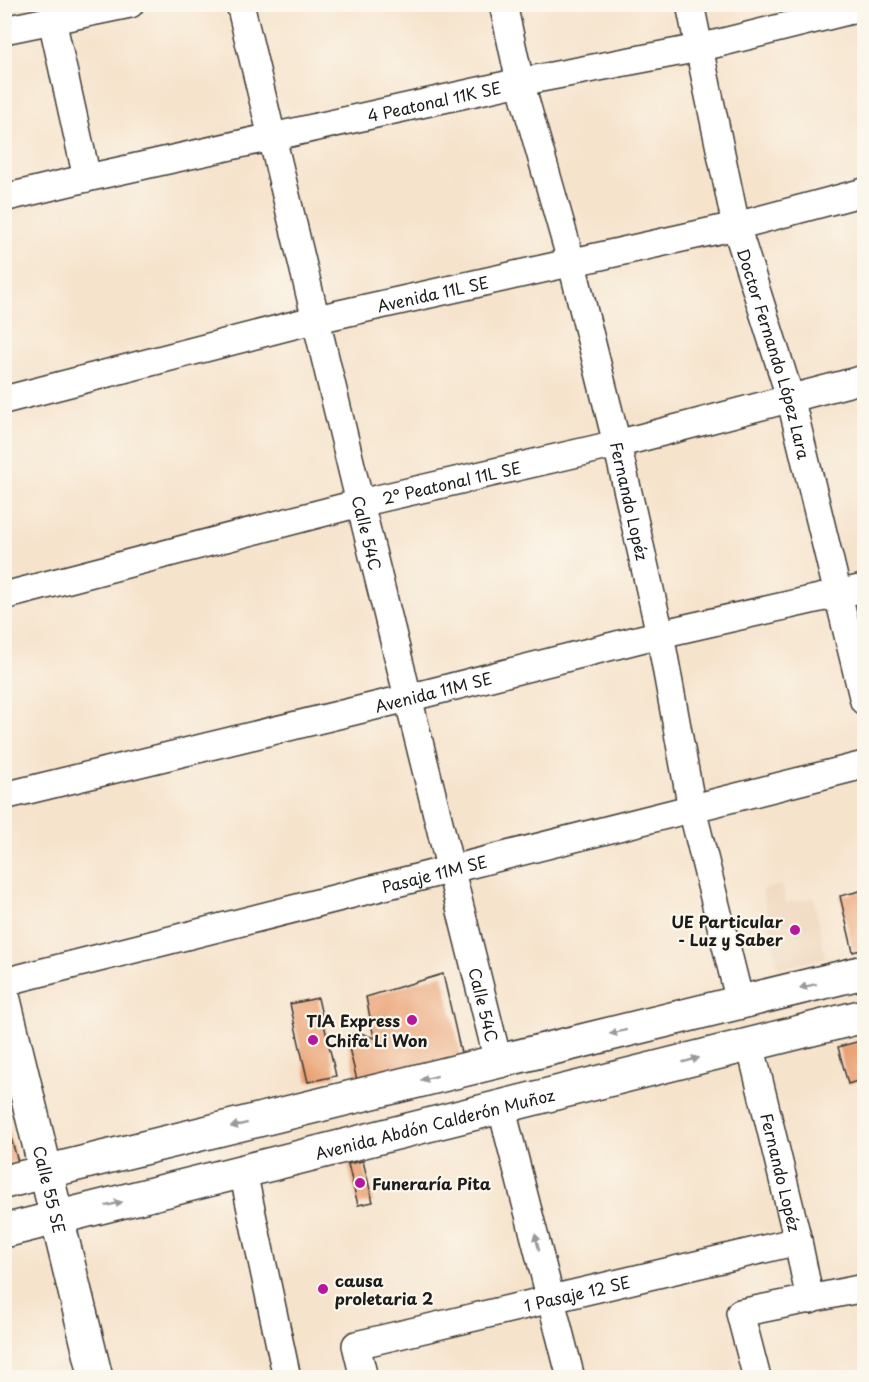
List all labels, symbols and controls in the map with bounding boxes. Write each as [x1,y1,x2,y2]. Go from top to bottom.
street label: 4 Peatonal 11K SE [365,75,503,128]
street label: Doctor Fernando López Lara [732,245,817,461]
street label: Avenida 11L SE [375,269,491,317]
street label: Fernando Lopéz [605,439,655,563]
street label: 2° Peatonal 11L SE [380,454,524,510]
street label: Calle 54C [347,493,388,573]
street label: Avenida 11M SE [372,665,495,718]
street label: Pasaje 11M SE [379,849,490,898]
place label: UE Particular - Luz y Saber [671,909,784,951]
marker: UE Particular - Luz y Saber [788,923,802,937]
street label: Calle 54C [463,965,505,1044]
one-way arrow [798,981,817,991]
place label: TIA Express [306,1008,400,1032]
marker: TIA Express [405,1013,419,1027]
place label: Chifa Li Won [325,1028,427,1052]
one-way arrow [609,1028,627,1038]
marker: Chifa Li Won [306,1033,320,1047]
one-way arrow [682,1055,700,1064]
one-way arrow [420,1074,438,1084]
street label: Avenida Abdón Calderón Muñoz [312,1082,557,1165]
street label: Fernando Lopéz [755,1111,807,1234]
one-way arrow [230,1120,249,1130]
street label: Calle 55 SE [28,1143,72,1236]
place label: Funeraría Pita [372,1171,491,1195]
marker: Funeraría Pita [353,1176,367,1190]
one-way arrow [105,1198,123,1208]
one-way arrow [532,1233,541,1251]
place label: causa proletaria 2 [335,1268,433,1310]
street label: 1 Pasaje 12 SE [522,1269,632,1317]
marker: causa proletaria 2 [316,1282,330,1296]

